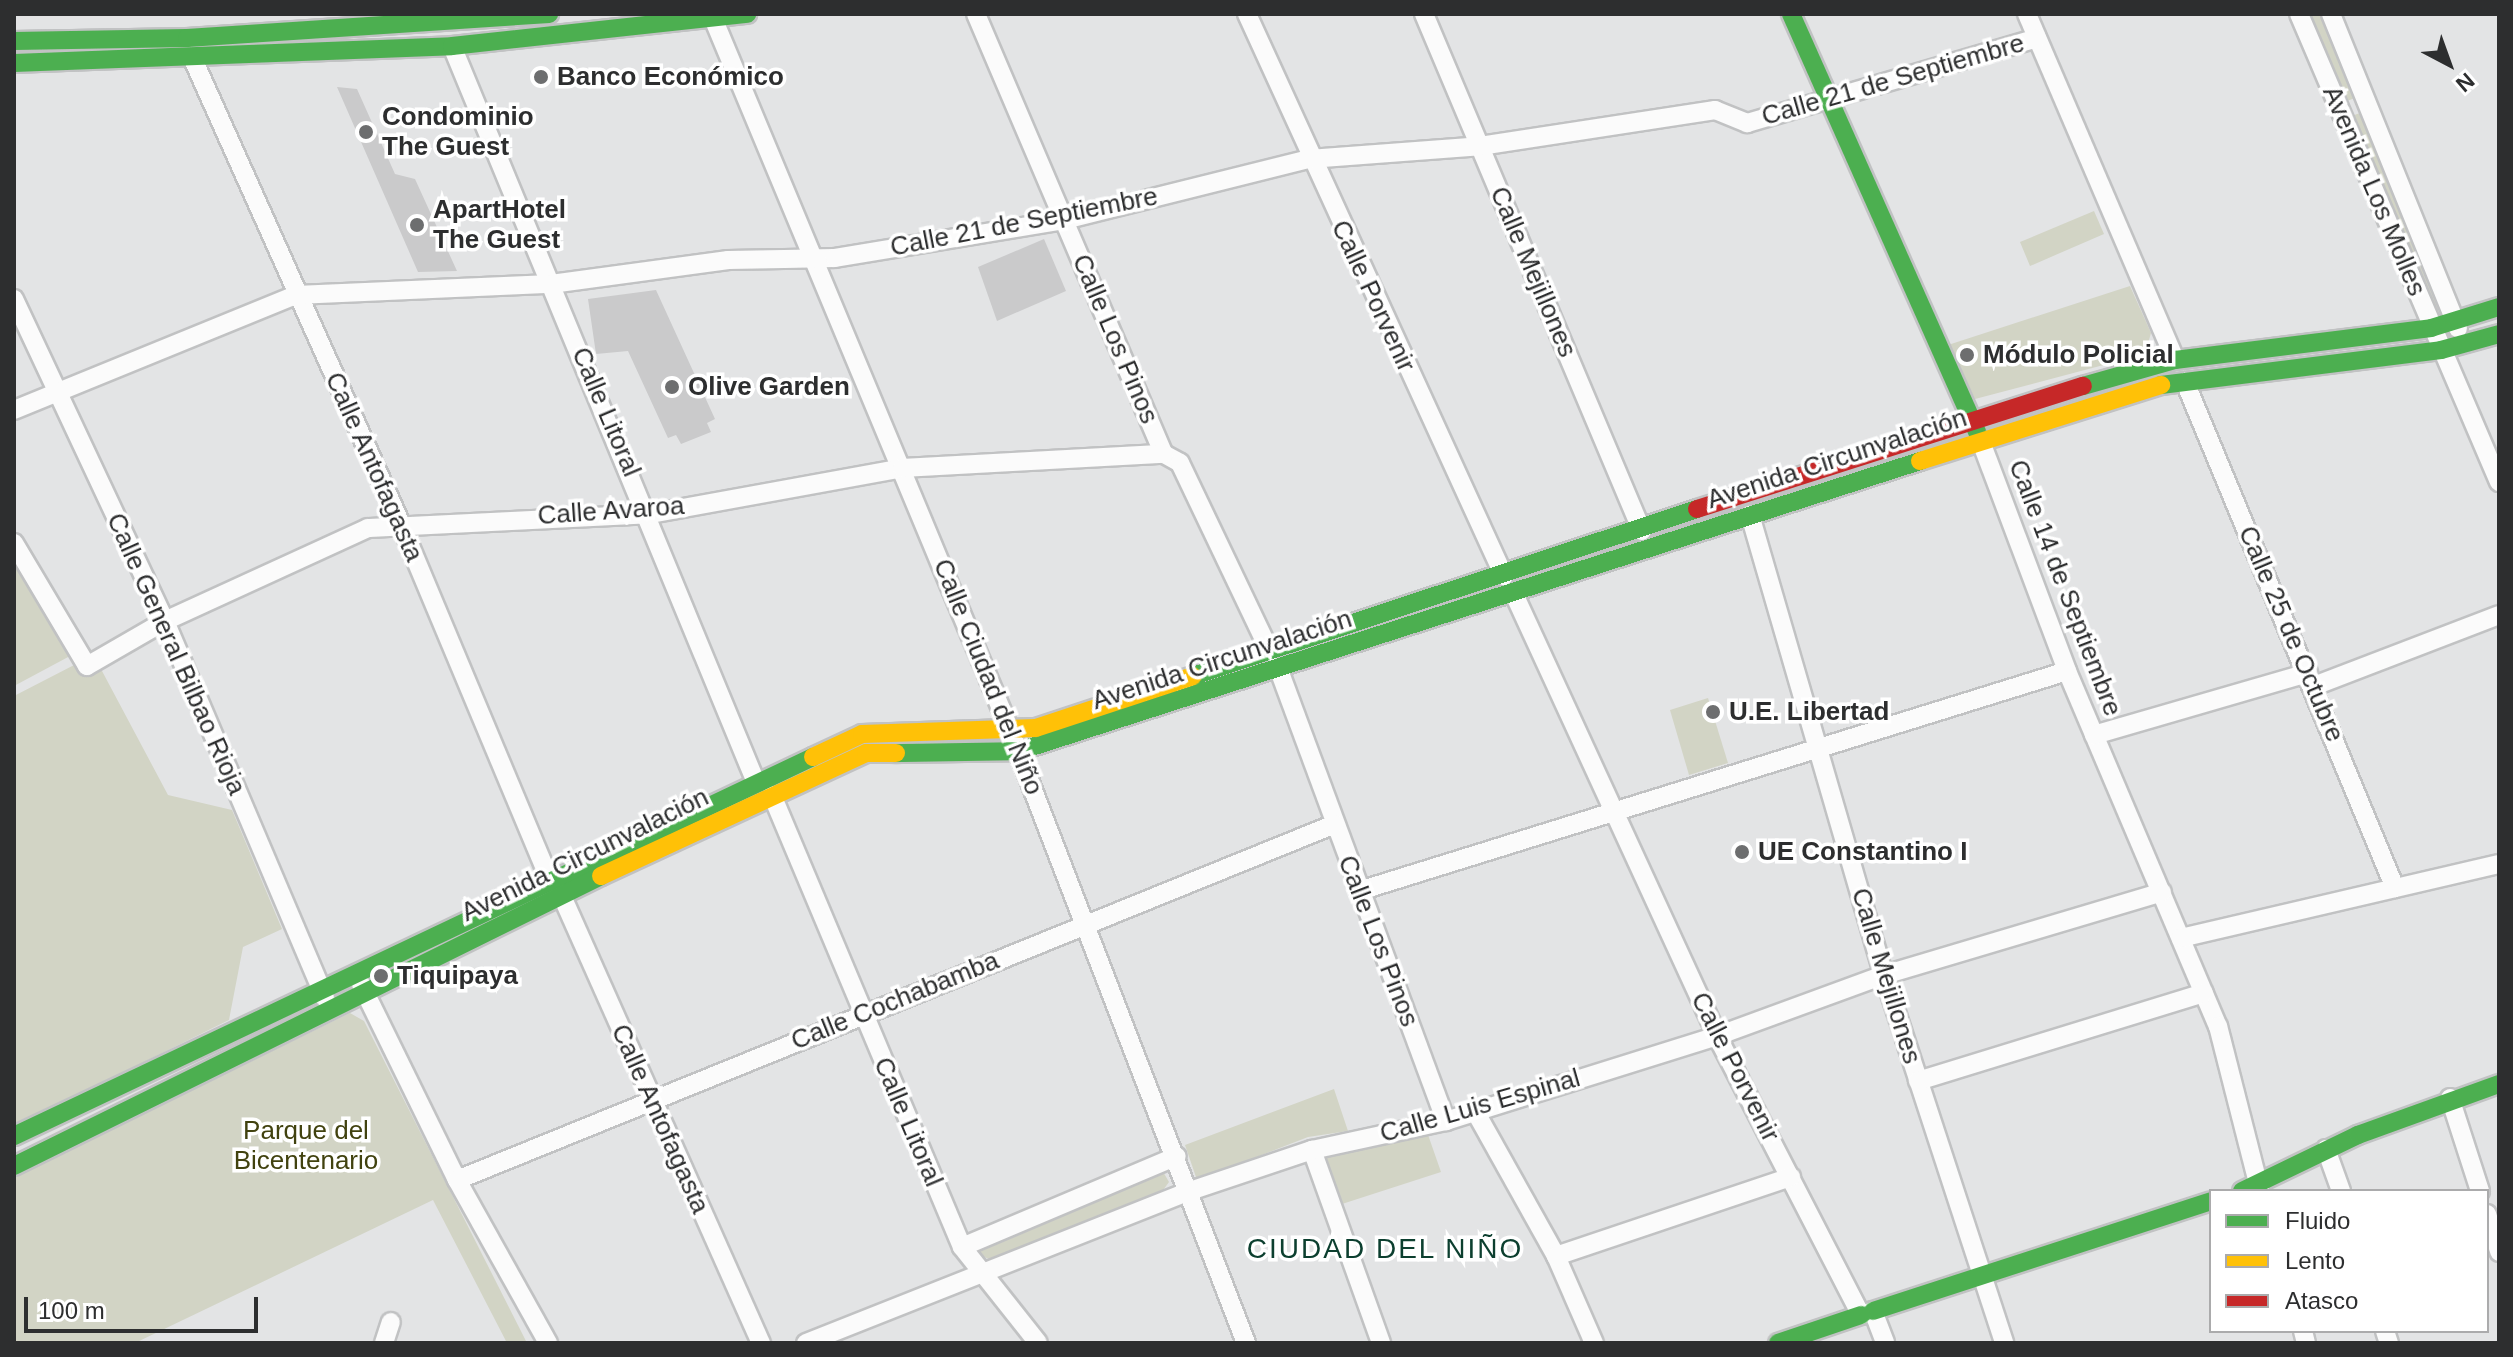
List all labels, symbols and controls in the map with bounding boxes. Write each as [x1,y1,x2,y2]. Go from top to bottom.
north arrow [2409,24,2489,104]
street label: Calle 21 de Septiembre [1758,28,2028,132]
place label: Banco Económico [557,61,784,93]
marker: Banco Económico [532,68,550,86]
text: N [2451,68,2479,97]
street label: Avenida Los Molles [2316,81,2432,301]
place label: Condominio The Guest [382,101,534,162]
marker: Condominio The Guest [357,123,375,141]
street label: Calle 21 de Septiembre [888,181,1160,263]
street label: Calle Mejillones [1483,182,1583,362]
place label: ApartHotel The Guest [433,194,566,256]
street label: Calle Porvenir [1324,215,1422,377]
marker: ApartHotel The Guest [408,216,426,234]
street label: Calle Los Pinos [1065,250,1165,428]
place label: Módulo Policial [1983,339,2174,371]
street label: Calle Litoral [565,343,647,481]
marker: Módulo Policial [1958,346,1976,364]
street label: Calle Antofagasta [318,367,430,567]
place label: Olive Garden [688,371,850,403]
marker: Olive Garden [663,378,681,396]
street label: Avenida Circunvalación [1703,402,1971,516]
street label: Calle 14 de Septiembre [2002,456,2128,720]
street label: Calle Avaroa [536,490,686,532]
street label: Calle General Bilbao Rioja [100,508,252,800]
street label: Calle 25 de Octubre [2231,521,2351,747]
street label: Calle Ciudad del Niño [926,555,1050,799]
street label: Avenida Circunvalación [1088,603,1356,717]
place label: U.E. Libertad [1729,696,1889,728]
marker: U.E. Libertad [1704,703,1722,721]
street label: Avenida Circunvalación [456,782,714,928]
place label: UE Constantino I [1758,836,1967,868]
marker: UE Constantino I [1733,843,1751,861]
street label: Calle Los Pinos [1331,851,1425,1031]
street label: Calle Mejillones [1844,884,1928,1068]
street label: Calle Cochabamba [787,945,1003,1057]
place label: Tiquipaya [397,960,518,992]
marker: Tiquipaya [372,967,390,985]
street label: Calle Porvenir [1684,987,1786,1147]
street label: Calle Antofagasta [604,1019,716,1219]
street label: Calle Litoral [867,1053,949,1191]
street label: Calle Luis Espinal [1376,1063,1584,1149]
park label: Parque del Bicentenario [234,1115,378,1176]
legend [2209,1189,2489,1333]
text: Fluido [2285,1207,2350,1234]
district label: CIUDAD DEL NIÑO [1246,1232,1524,1266]
text: Lento [2285,1247,2345,1274]
scale bar [28,1281,262,1331]
text: Atasco [2285,1287,2358,1314]
text: 100 m [38,1297,105,1324]

